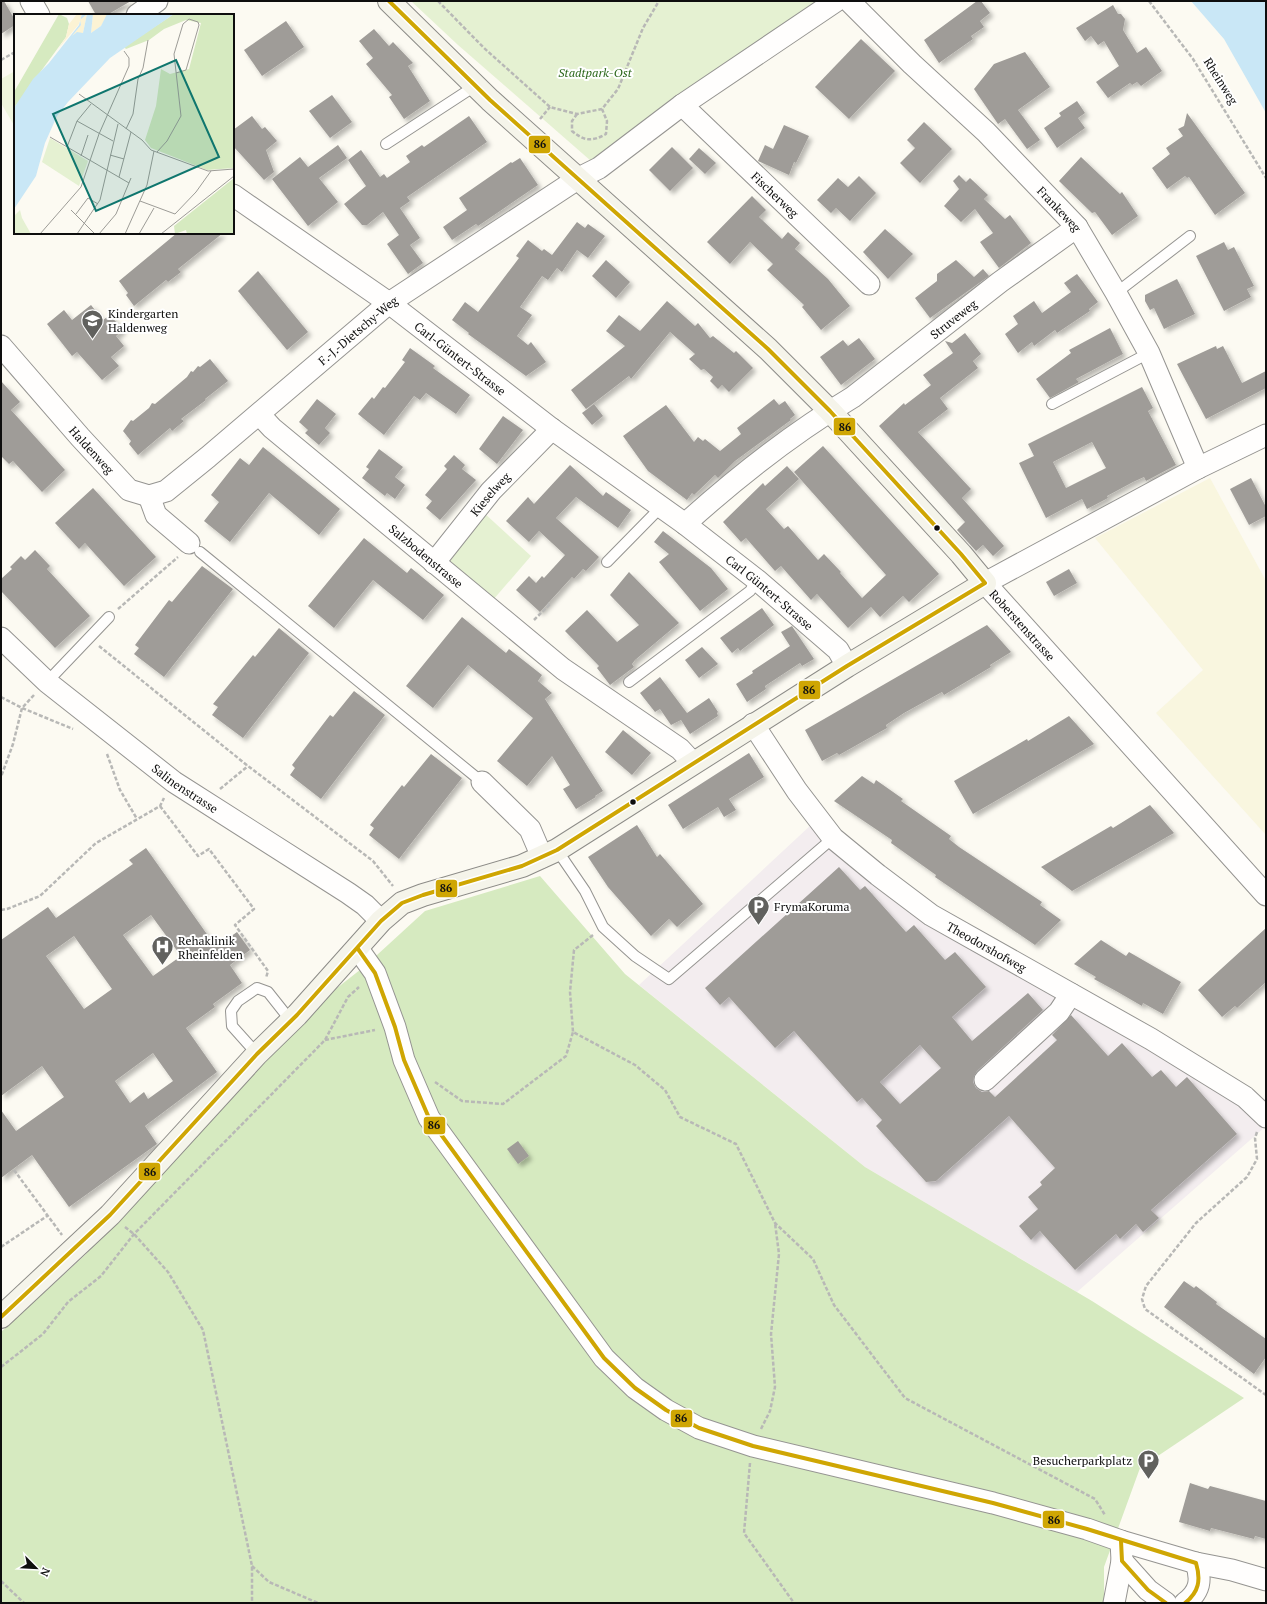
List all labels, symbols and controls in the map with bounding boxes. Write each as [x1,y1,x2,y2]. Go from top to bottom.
inset map [14,14,234,234]
street label: Rheinweg [1201,55,1242,108]
park label: Stadtpark-Ost [558,65,633,80]
line badge: 86 [528,135,551,154]
text: 86 [534,137,546,151]
street label: Fischerweg [748,168,802,221]
street label: Frankeweg [1034,183,1086,234]
street label: F.-J.-Dietschy-Weg [315,292,401,368]
street label: Struveweg [927,295,980,342]
place label: Kindergarten Haldenweg [108,306,178,335]
school or university icon: Kindergarten Haldenweg [79,307,105,340]
street label: Carl-Güntert-Strasse [412,318,509,398]
line badge: 86 [833,417,856,436]
text: 86 [839,420,851,434]
street label: Haldenweg [66,423,118,477]
street label: Kieselweg [467,468,514,519]
street label: Salzbodenstrasse [386,521,466,591]
unlabelled marker [932,523,942,533]
street label: Carl Güntert-Strasse [723,551,817,633]
street label: Roberstenstrasse [987,586,1059,664]
line badge: 86 [798,680,821,700]
text: 86 [803,683,815,697]
street label: Salinenstrasse [149,760,221,816]
unlabelled marker [628,797,638,807]
line badge: 86 [435,879,458,898]
text: 86 [440,881,452,895]
parking icon: FrymaKoruma [745,893,771,926]
place label: FrymaKoruma [774,899,850,914]
street label: Theodorshofweg [944,918,1030,975]
place label: Rehaklinik Rheinfelden [178,933,243,962]
hospital icon: Rehaklinik Rheinfelden [150,934,176,967]
line badge: 86 [423,1116,446,1135]
text: 86 [428,1118,440,1132]
line badge: 86 [138,1162,161,1181]
text: 86 [144,1165,156,1179]
line badge: 86 [670,1409,693,1428]
text: 86 [675,1411,687,1425]
parking icon: Besucherparkplatz [1135,1447,1161,1480]
place label: Besucherparkplatz [1033,1453,1132,1468]
line badge: 86 [1042,1510,1065,1529]
text: 86 [1048,1513,1060,1527]
north arrow [16,1548,56,1588]
text: N [37,1565,53,1579]

